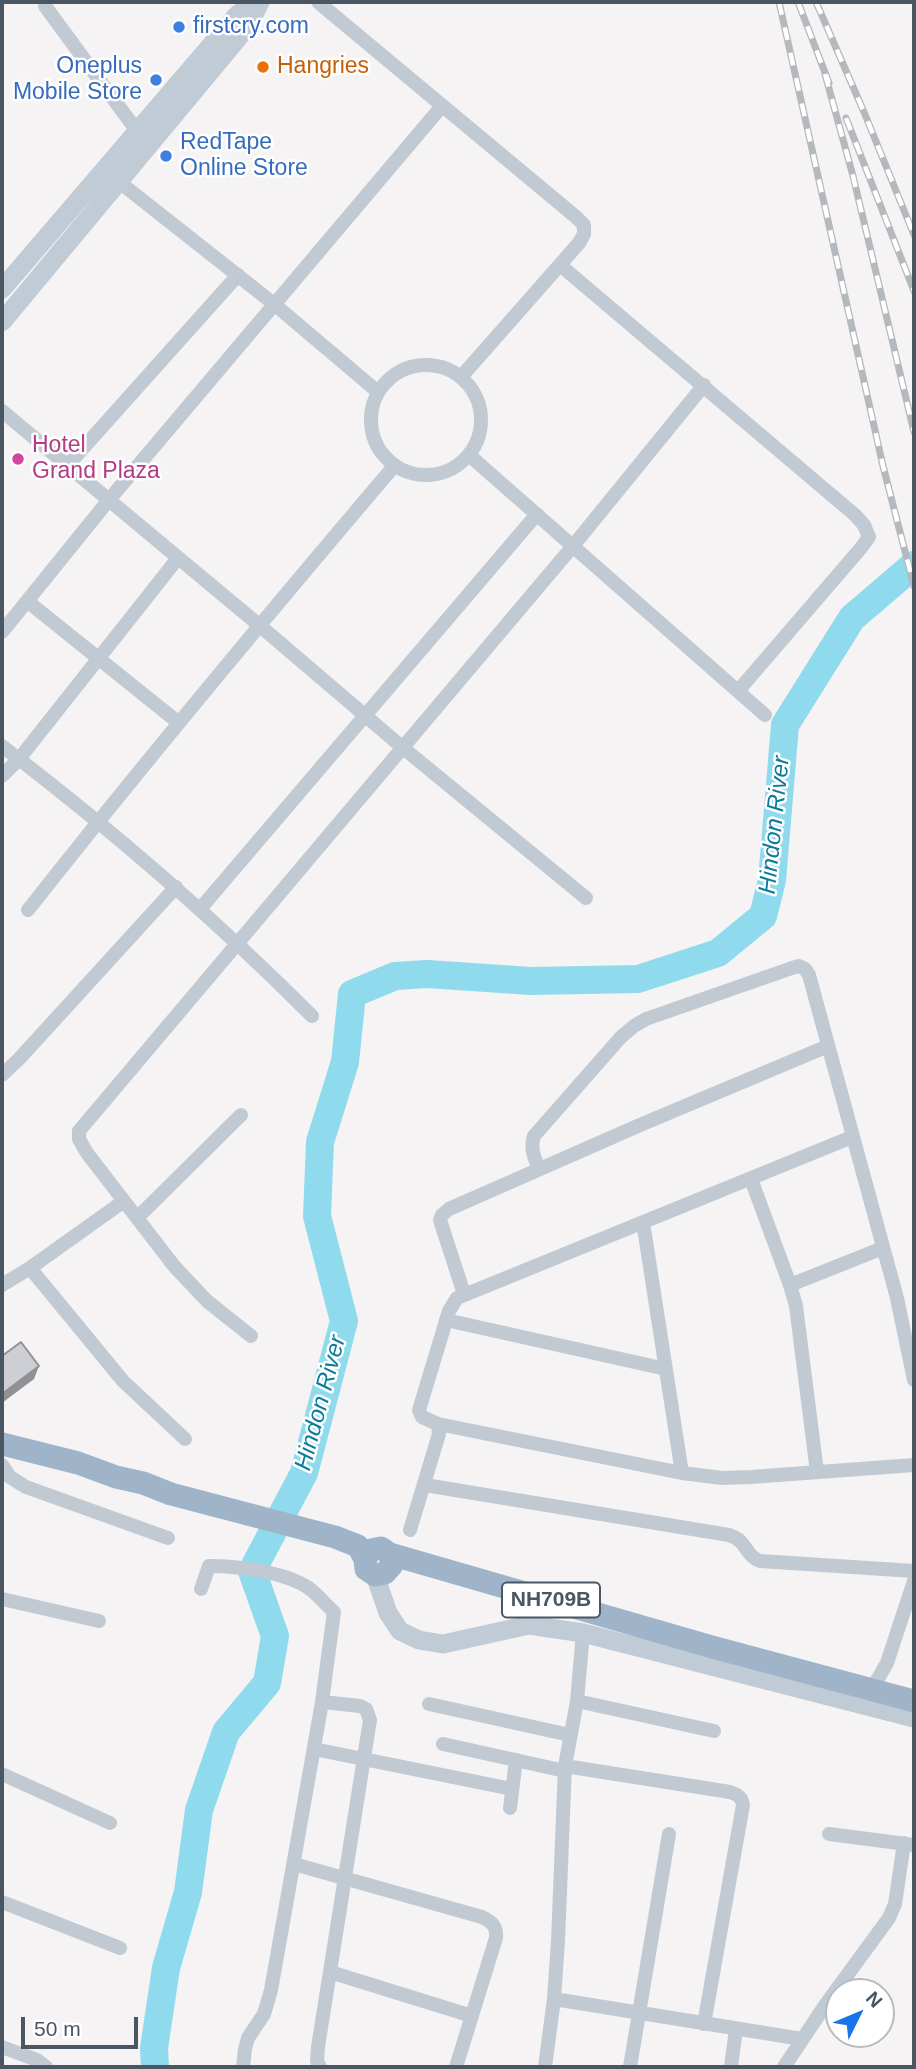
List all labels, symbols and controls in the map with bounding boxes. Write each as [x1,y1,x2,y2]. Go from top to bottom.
place label: firstcry.com [193,13,309,41]
marker: firstcry.com [171,19,187,35]
place label: Oneplus Mobile Store [13,53,142,107]
place label: Hangries [277,53,369,81]
marker: Hangries [255,59,271,75]
marker: Oneplus Mobile Store [148,72,164,88]
place label: RedTape Online Store [180,129,308,183]
marker: RedTape Online Store [158,148,174,164]
place label: Hotel Grand Plaza [32,432,160,486]
marker: Hotel Grand Plaza [10,451,26,467]
water label: Hindon River [753,755,797,895]
water label: Hindon River [289,1332,353,1474]
road number: NH709B [502,1582,600,1618]
north arrow [825,1978,895,2048]
text: N [862,1988,887,2012]
scale bar [24,2002,142,2046]
text: 50 m [34,2017,81,2040]

